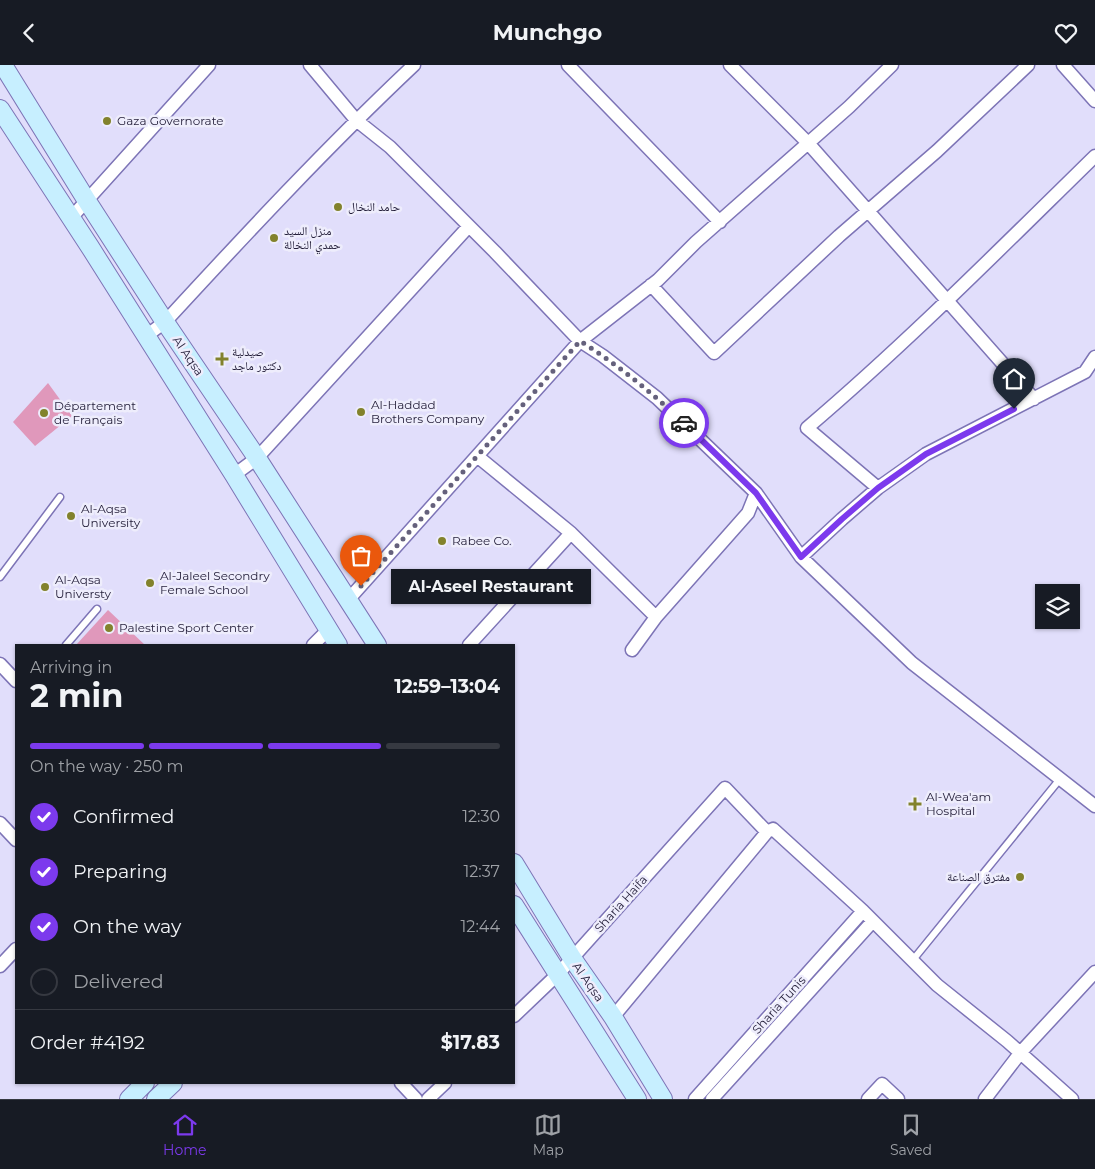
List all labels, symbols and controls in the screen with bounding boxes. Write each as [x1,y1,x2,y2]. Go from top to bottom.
icon: back [15,19,43,47]
text: Munchgo [493,19,602,46]
icon: heart [1052,19,1080,47]
place label: Gaza Governorate [117,113,224,128]
marker: Gaza Governorate [101,115,113,127]
place label: حامد النخال [348,199,400,214]
marker: حامد النخال [332,201,344,213]
place label: منزل السيد حمدي النخالة [284,223,341,255]
marker: منزل السيد حمدي النخالة [268,232,280,244]
street label: Al Aqsa [170,333,207,378]
place label: صيدلية دكتور ماجد [232,344,282,373]
marker: صيدلية دكتور ماجد [216,353,228,365]
pin [993,358,1035,409]
icon: home [1000,365,1028,393]
place label: Al-Haddad Brothers Company [371,397,485,426]
place label: Département de Français [54,398,136,427]
courier [659,398,709,448]
marker: Al-Haddad Brothers Company [355,406,367,418]
marker: Département de Français [38,407,50,419]
icon: car [670,409,698,437]
place label: Al-Aqsa University [81,501,141,530]
marker: Al-Aqsa University [65,510,77,522]
place label: Rabee Co. [452,533,512,548]
pin [340,535,382,586]
marker: Rabee Co. [436,535,448,547]
icon: bag [347,542,375,570]
place label: Al-Jaleel Secondry Female School [160,568,270,597]
callout: Al-Aseel Restaurant [391,569,591,603]
place label: Al-Aqsa Universty [55,572,112,601]
marker: Al-Jaleel Secondry Female School [144,577,156,589]
text: Al-Aseel Restaurant [408,577,574,596]
marker: Al-Aqsa Universty [39,581,51,593]
map controls [1035,584,1080,629]
button: layers [1035,584,1080,629]
place label: Palestine Sport Center [119,620,254,635]
marker: Palestine Sport Center [103,622,115,634]
text: Arriving in [30,658,112,677]
text: 12:59–13:04 [394,675,500,698]
text: 2 min [30,676,123,715]
text: On the way · 250 m [30,757,183,776]
place label: Al-Wea'am Hospital [926,789,991,818]
marker: Al-Wea'am Hospital [908,797,922,811]
icon: check [30,803,58,831]
text: Confirmed [73,805,174,828]
text: 12:30 [462,807,500,826]
icon: check [30,858,58,886]
text: Preparing [73,860,168,883]
text: 12:37 [463,862,500,881]
place label: مفترق الصناعة [947,869,1010,884]
marker: مفترق الصناعة [1014,871,1026,883]
street label: Sharia Haifa [591,872,650,935]
icon: check [30,913,58,941]
text: On the way [73,915,181,938]
text: 12:44 [461,917,500,936]
street label: Al Aqsa [569,959,607,1004]
text: Delivered [73,970,164,993]
street label: Sharia Tunis [749,973,809,1037]
text: Order #4192 [30,1031,145,1054]
text: $17.83 [441,1031,500,1054]
tab: Home [163,1111,207,1159]
tab: Map [533,1111,564,1159]
tab: Saved [890,1111,932,1159]

